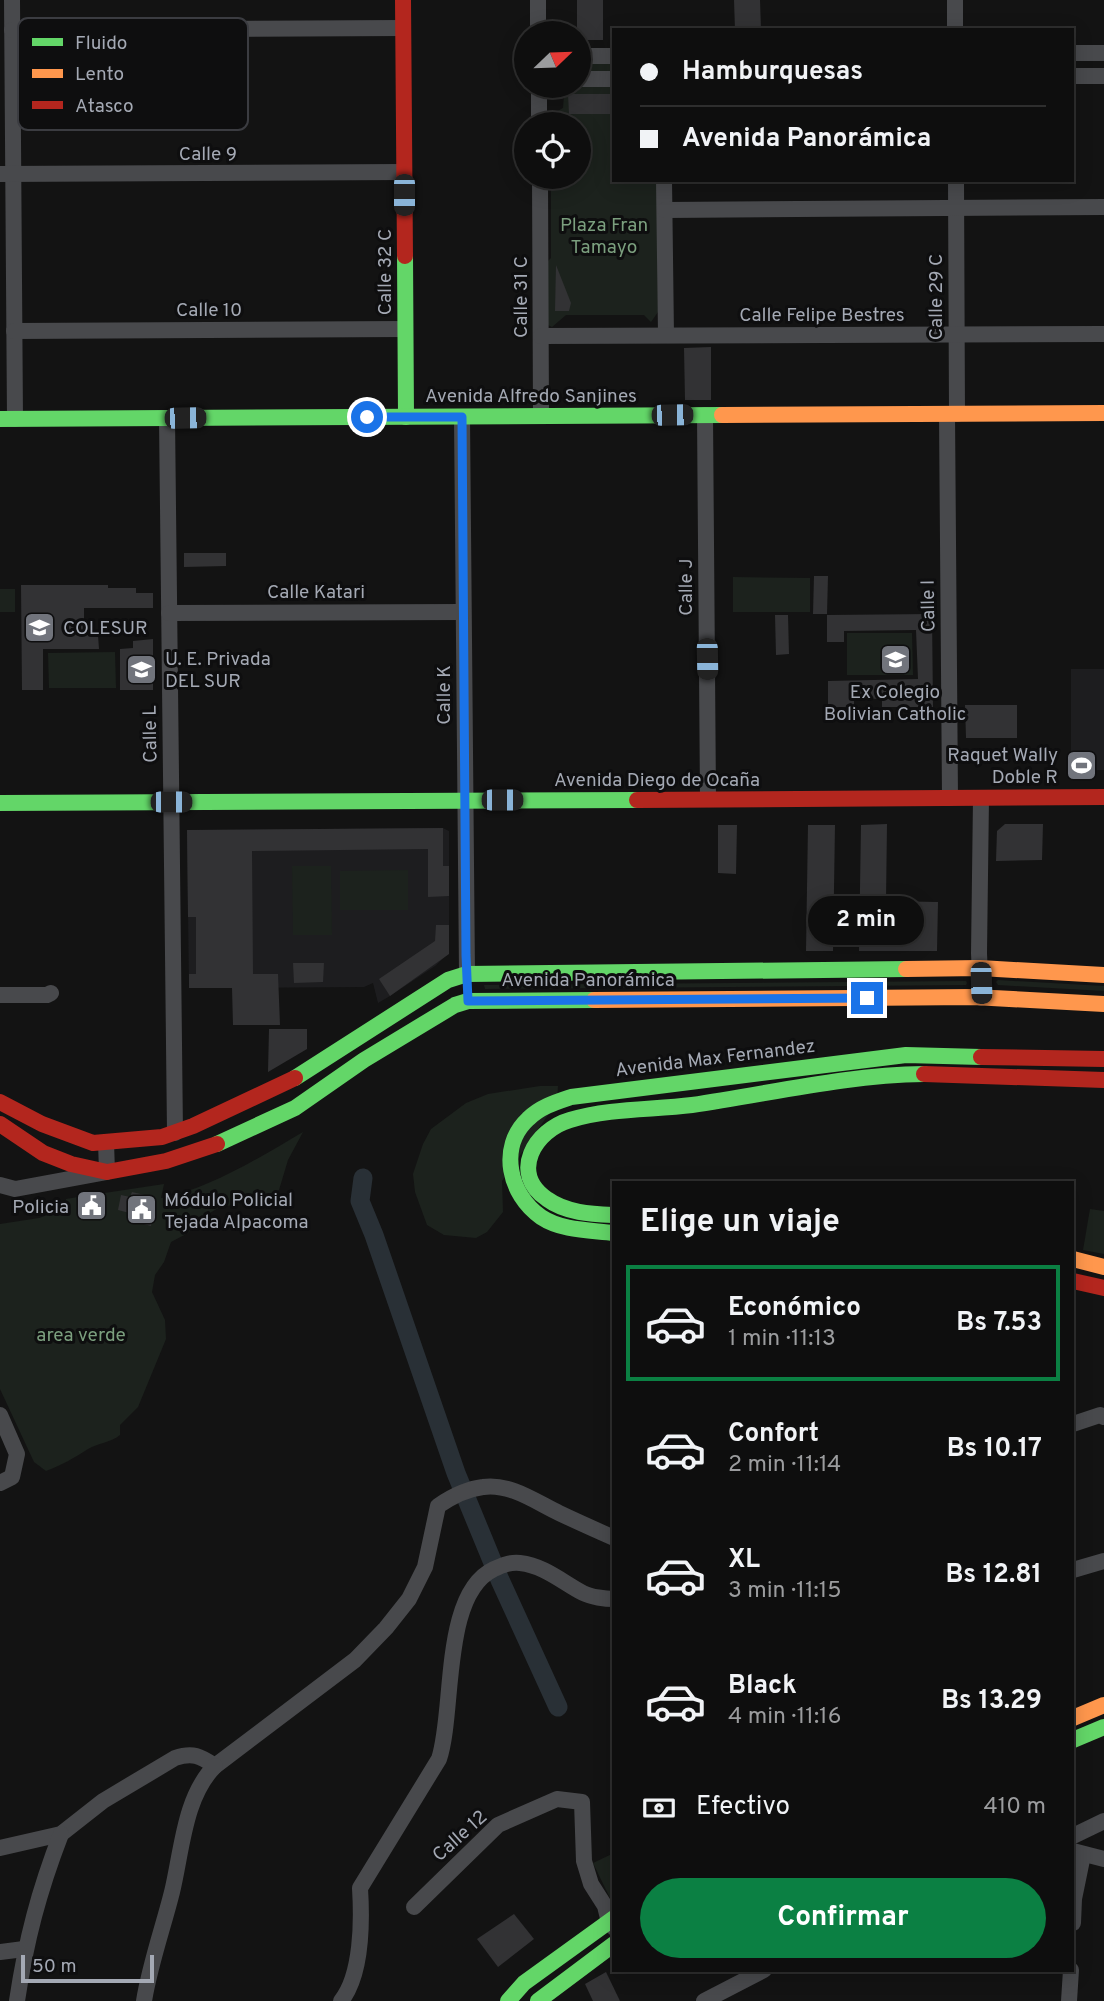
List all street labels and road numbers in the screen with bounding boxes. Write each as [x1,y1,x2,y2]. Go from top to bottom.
street label: Calle 9 [179,143,237,167]
street label: Calle 32 C [374,229,398,315]
street label: Calle 29 C [925,254,949,340]
street label: Calle 31 C [510,256,534,338]
street label: Calle 10 [176,299,242,323]
street label: Calle Felipe Bestres [739,304,905,328]
street label: Avenida Alfredo Sanjines [425,385,637,409]
street label: Calle J [675,558,699,616]
street label: Calle I [917,580,941,632]
street label: Calle Katari [267,581,365,605]
street label: Calle K [433,665,457,725]
street label: Calle L [138,705,164,763]
street label: Avenida Diego de Ocaña [554,769,760,793]
street label: Avenida Panorámica [501,969,675,993]
street label: Avenida Max Fernandez [614,1035,817,1083]
street label: Calle 12 [428,1806,493,1867]

